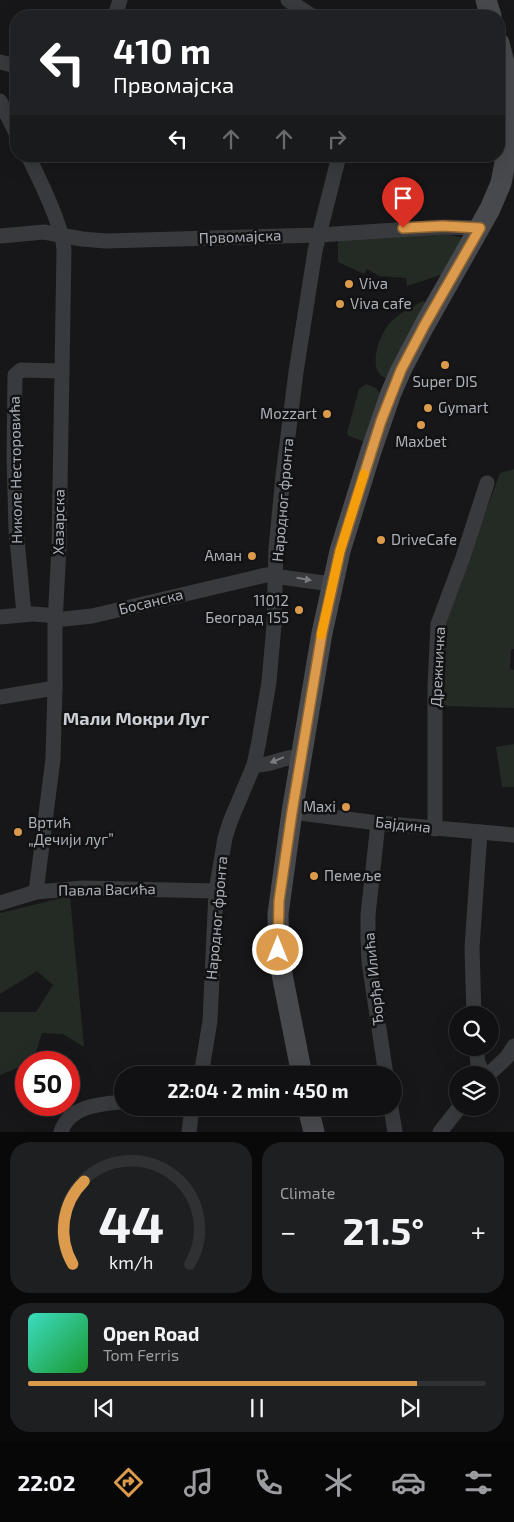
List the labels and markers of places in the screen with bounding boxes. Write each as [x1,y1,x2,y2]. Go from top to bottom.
pin [382,177,424,228]
place label: Viva [359,274,388,292]
marker: Viva [343,278,355,290]
place label: Viva cafe [350,294,412,312]
marker: Viva cafe [334,298,346,310]
marker: Super DIS [439,359,451,371]
place label: Super DIS [412,372,478,390]
place label: Gymart [438,398,489,416]
marker: Gymart [422,402,434,414]
place label: Mozzart [260,404,317,422]
marker: Mozzart [321,408,333,420]
marker: Maxbet [415,419,427,431]
place label: Maxbet [395,432,447,450]
place label: DriveCafe [391,530,457,548]
marker: DriveCafe [375,534,387,546]
place label: Аман [204,546,242,564]
marker: Аман [246,550,258,562]
place label: 11012 Београд 155 [205,591,289,626]
marker: 11012 Београд 155 [293,604,305,616]
place label: Maxi [303,797,336,815]
marker: Maxi [340,801,352,813]
place label: Вртић „Дечији луг” [28,813,114,849]
marker: Вртић „Дечији луг” [12,826,24,838]
place label: Пемеље [324,866,382,884]
marker: Пемеље [308,870,320,882]

